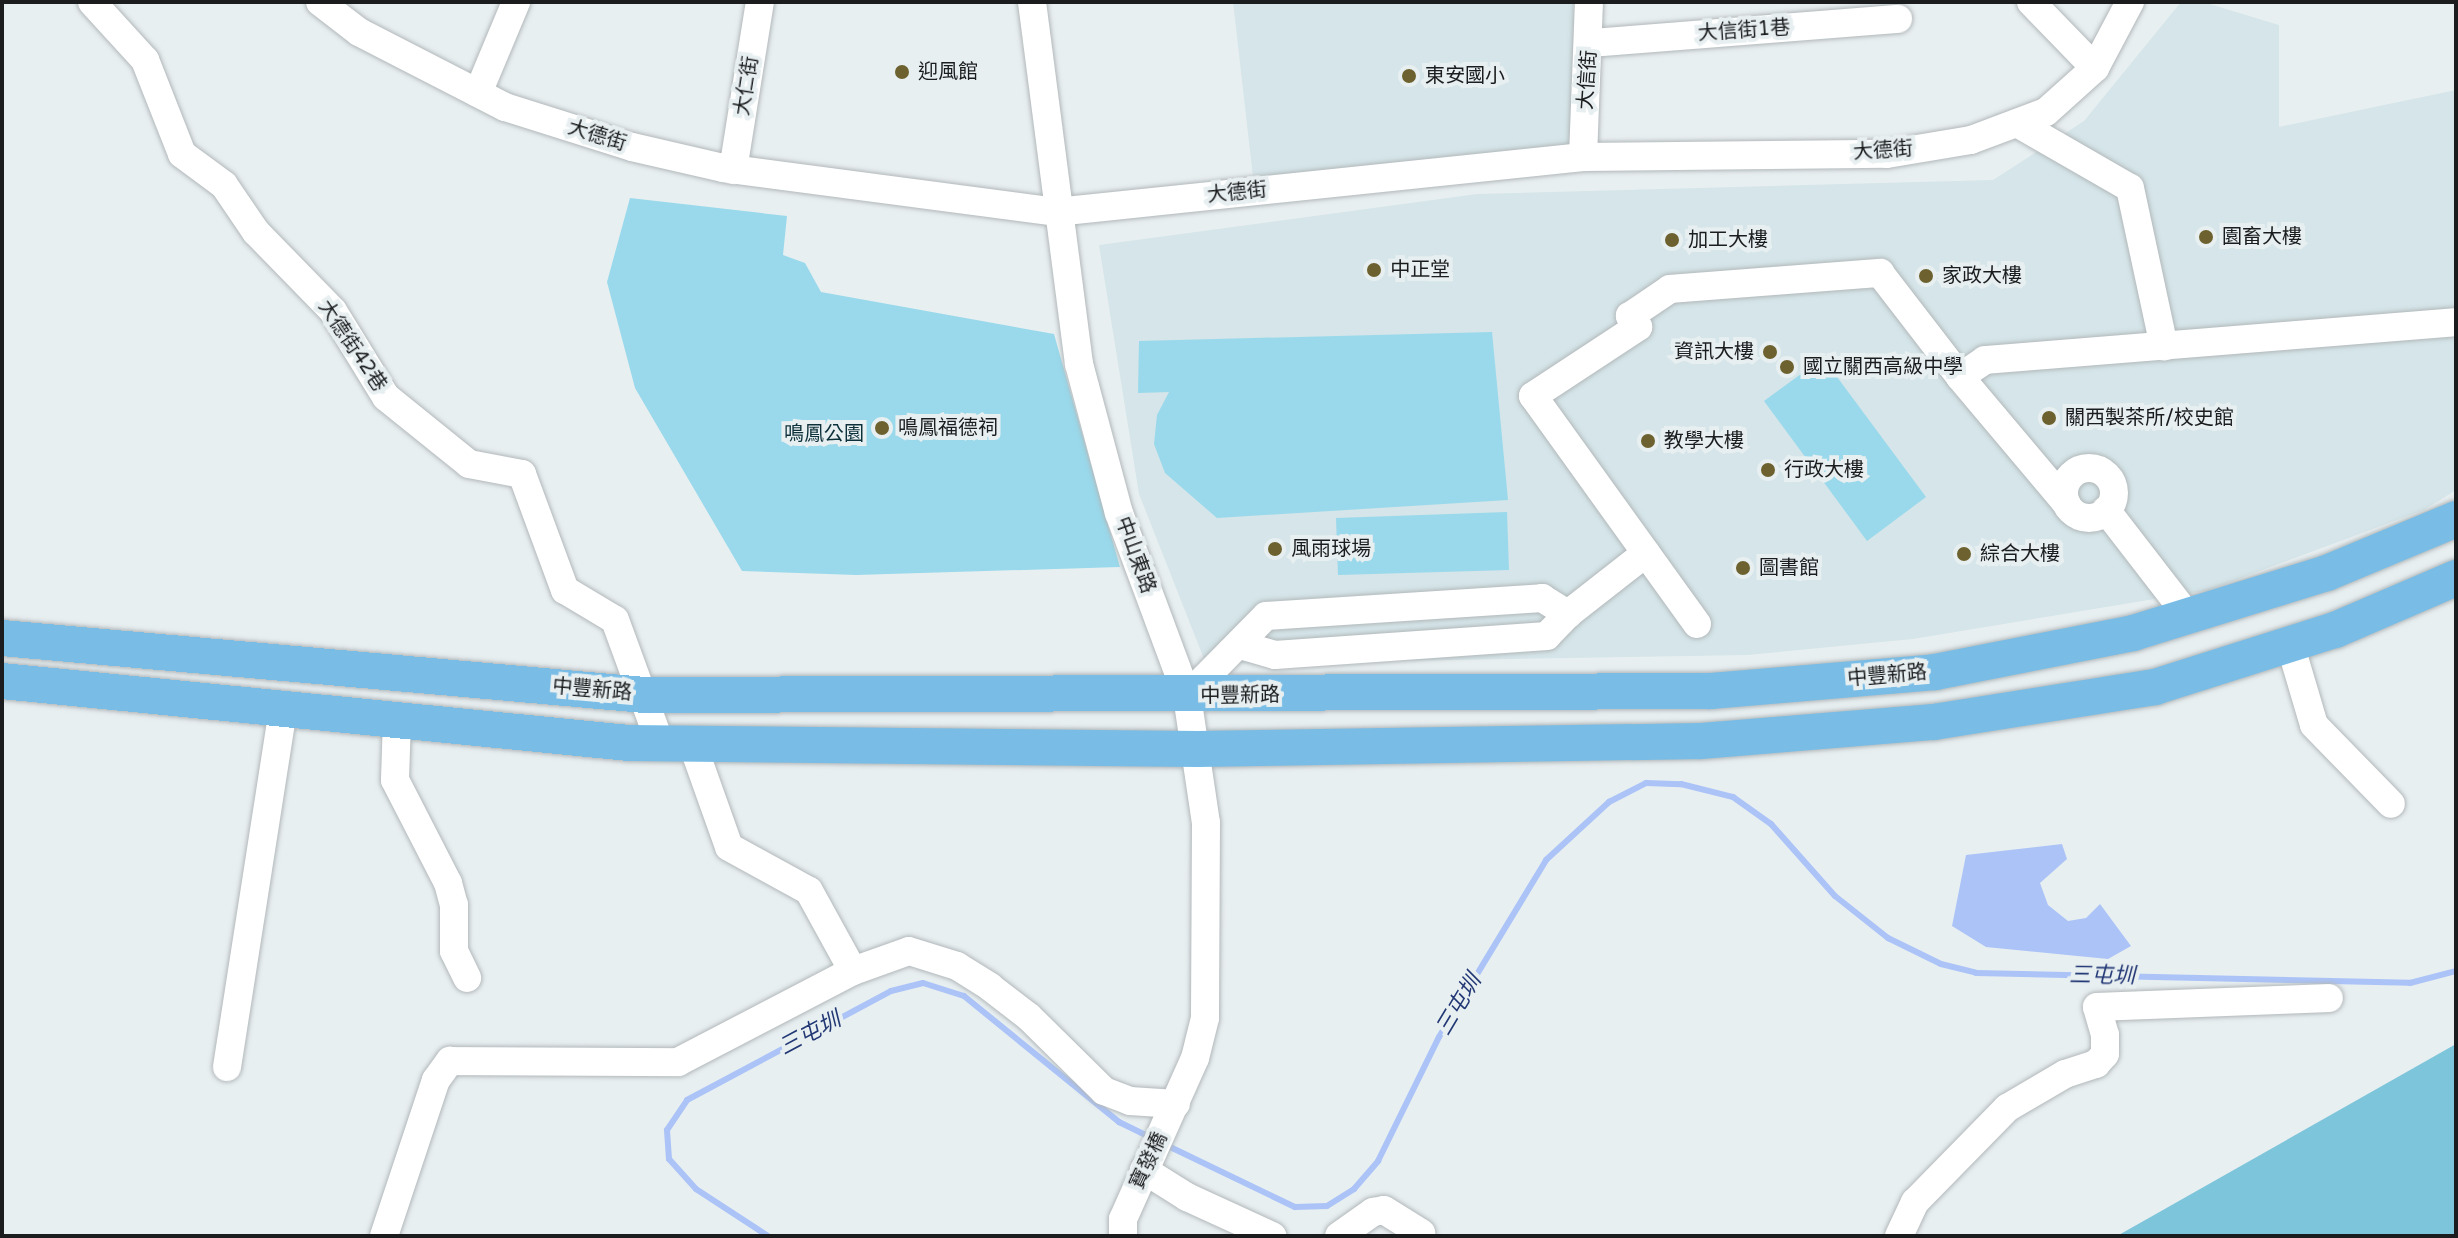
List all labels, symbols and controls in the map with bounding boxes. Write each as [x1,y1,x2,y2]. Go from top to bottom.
street label: 大信街1巷 [1697,16,1791,46]
street label: 大信街 [1574,49,1602,111]
street label: 大仁街 [730,54,764,118]
place label: 迎風館 [918,60,978,84]
marker: 迎風館 [893,63,911,81]
place label: 東安國小 [1425,64,1505,88]
marker: 東安國小 [1400,67,1418,85]
street label: 大德街 [565,116,629,156]
street label: 大德街 [1852,137,1914,165]
street label: 大德街 [1206,178,1268,208]
place label: 園畜大樓 [2222,225,2302,249]
place label: 加工大樓 [1688,228,1768,252]
marker: 園畜大樓 [2197,228,2215,246]
marker: 加工大樓 [1663,231,1681,249]
place label: 中正堂 [1390,258,1450,282]
marker: 中正堂 [1365,261,1383,279]
place label: 家政大樓 [1942,264,2022,288]
marker: 家政大樓 [1917,267,1935,285]
street label: 大德街42巷 [313,296,391,396]
place label: 資訊大樓 [1674,340,1754,364]
marker: 資訊大樓 [1761,343,1779,361]
place label: 國立關西高級中學 [1803,355,1963,379]
marker: 國立關西高級中學 [1778,358,1796,376]
place label: 關西製茶所/校史館 [2065,406,2234,430]
marker: 關西製茶所/校史館 [2040,409,2058,427]
place label: 鳴鳳福德祠 [898,416,998,440]
marker: 鳴鳳福德祠 [873,419,891,437]
park label: 鳴鳳公園 [784,422,864,446]
place label: 教學大樓 [1664,429,1744,453]
marker: 教學大樓 [1639,432,1657,450]
place label: 行政大樓 [1784,458,1864,482]
marker: 行政大樓 [1759,461,1777,479]
street label: 中山東路 [1110,513,1160,597]
place label: 風雨球場 [1291,537,1371,561]
marker: 風雨球場 [1266,540,1284,558]
place label: 綜合大樓 [1980,542,2060,566]
marker: 綜合大樓 [1955,545,1973,563]
place label: 圖書館 [1759,556,1819,580]
marker: 圖書館 [1734,559,1752,577]
street label: 中豐新路 [1846,661,1928,691]
street label: 中豐新路 [551,675,633,705]
street label: 中豐新路 [1200,683,1280,709]
water label: 三屯圳 [2069,962,2135,990]
water label: 三屯圳 [1431,970,1487,1040]
water label: 三屯圳 [775,1007,845,1061]
street label: 寶發橋 [1125,1129,1173,1193]

